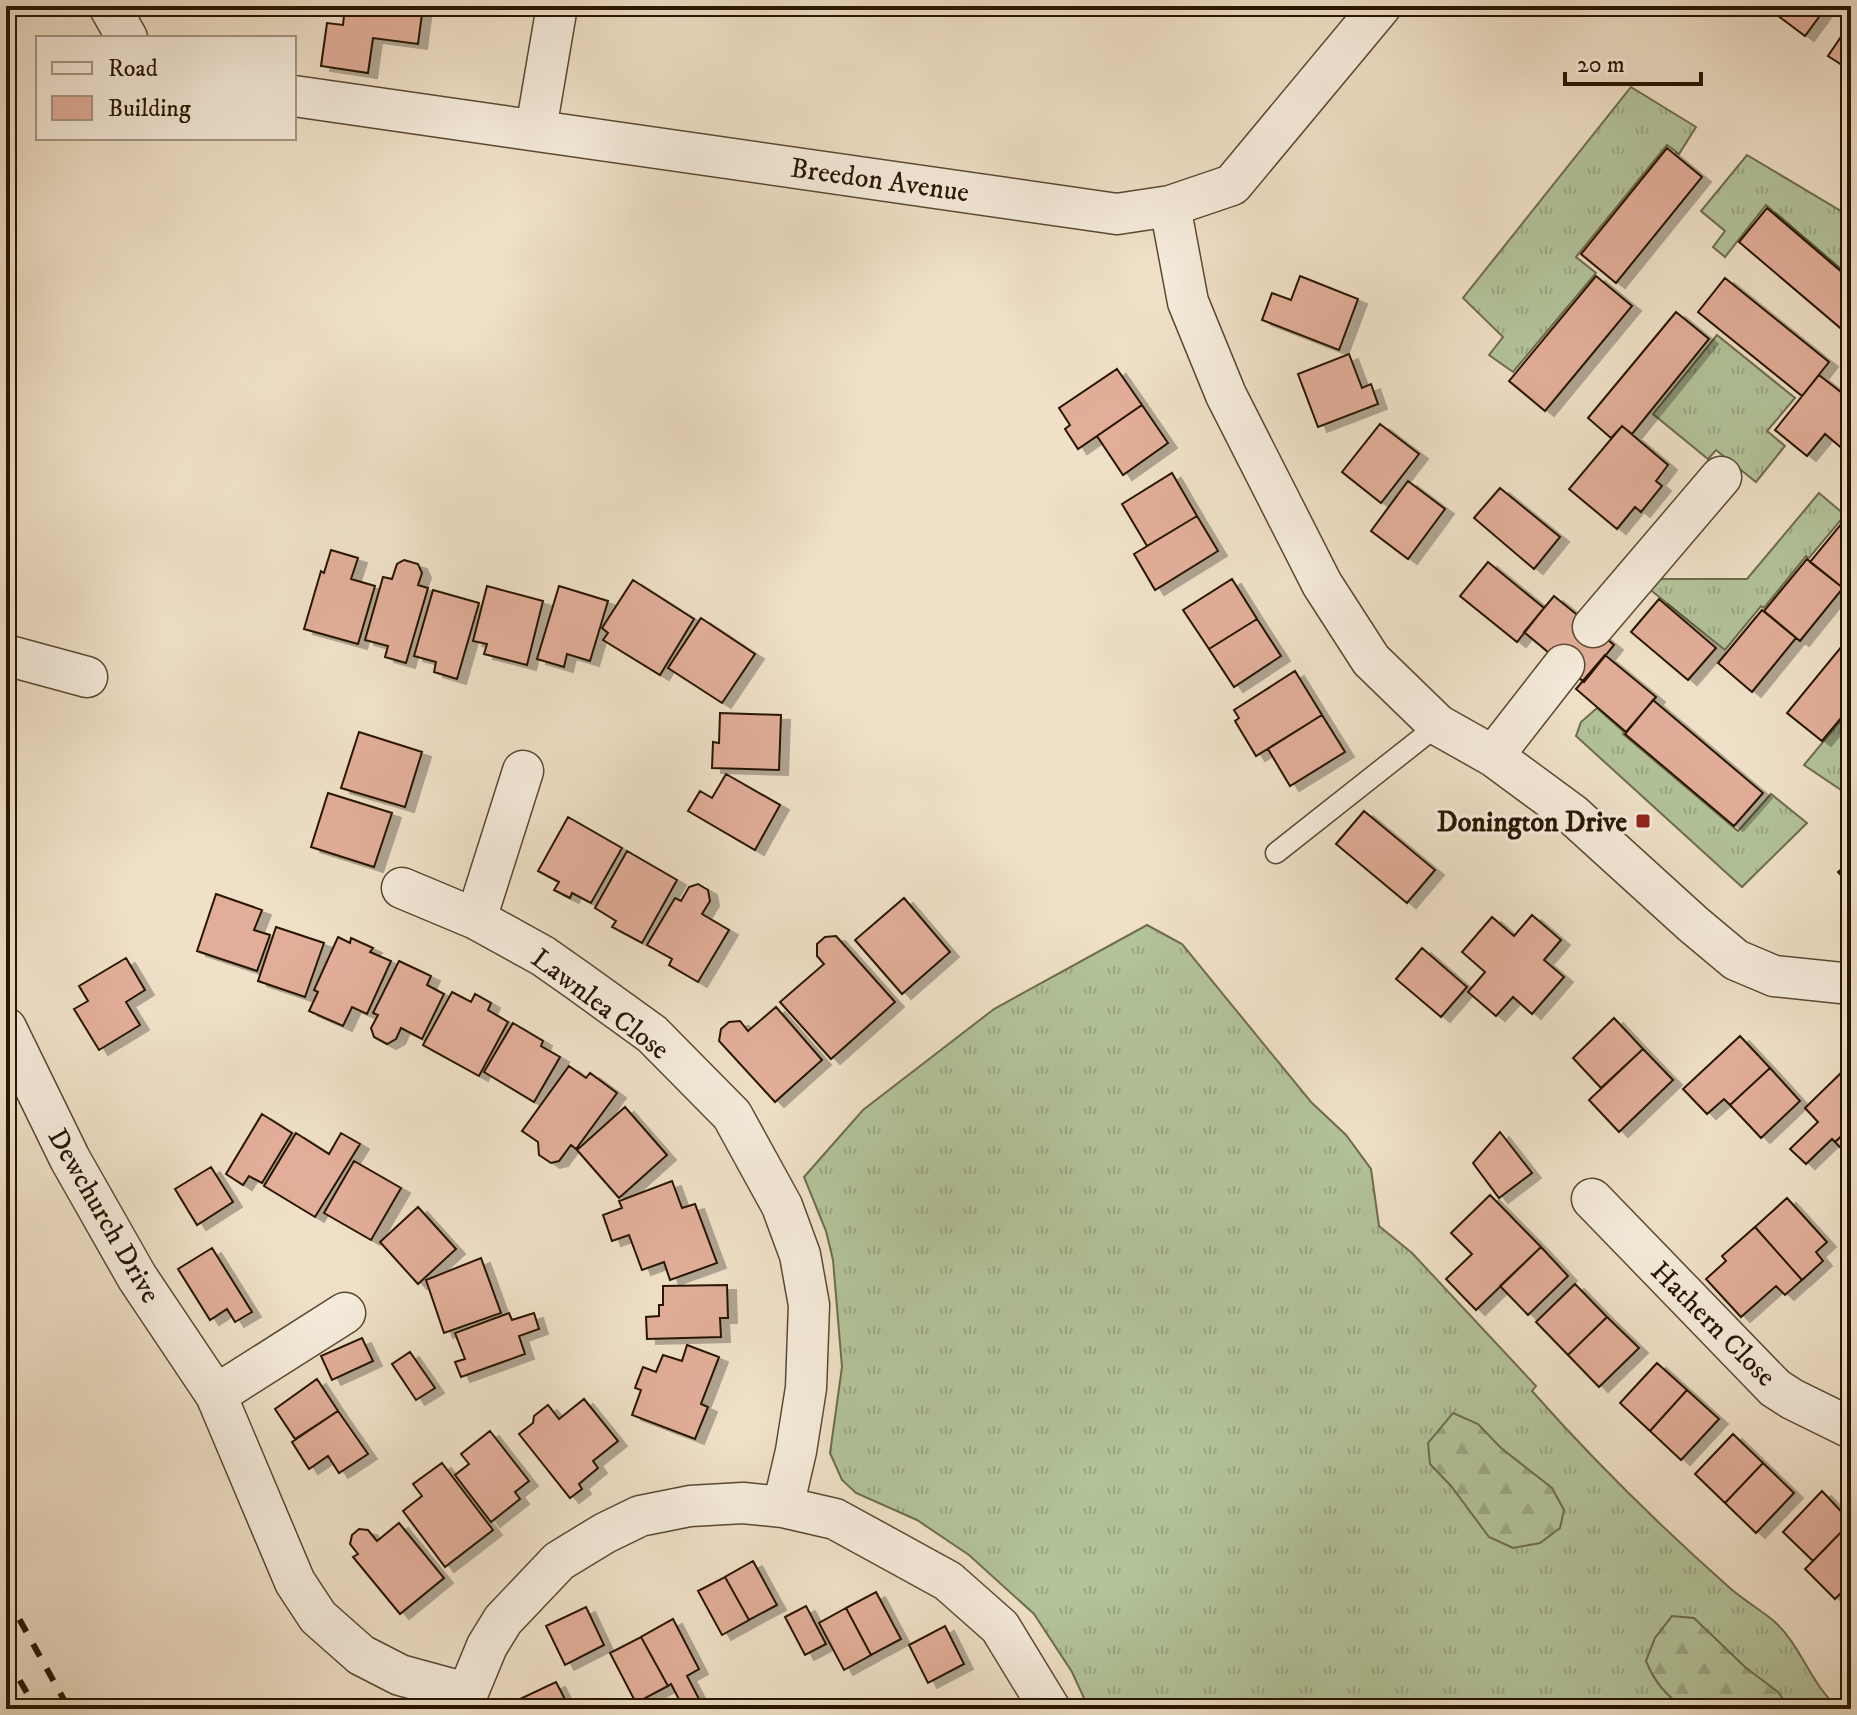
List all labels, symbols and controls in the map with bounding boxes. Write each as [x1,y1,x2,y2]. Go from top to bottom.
legend [36,36,296,140]
scale bar [1565,36,1701,86]
text: 20 m [1577,50,1625,80]
text: Road [108,54,158,84]
text: Building [108,94,191,124]
street label: Breedon Avenue [788,151,971,210]
place label: Donington Drive [1437,805,1627,840]
marker: Donington Drive [1634,812,1652,830]
street label: Lawnlea Close [524,941,676,1067]
street label: Dewchurch Drive [40,1122,168,1309]
street label: Hathern Close [1643,1254,1783,1394]

